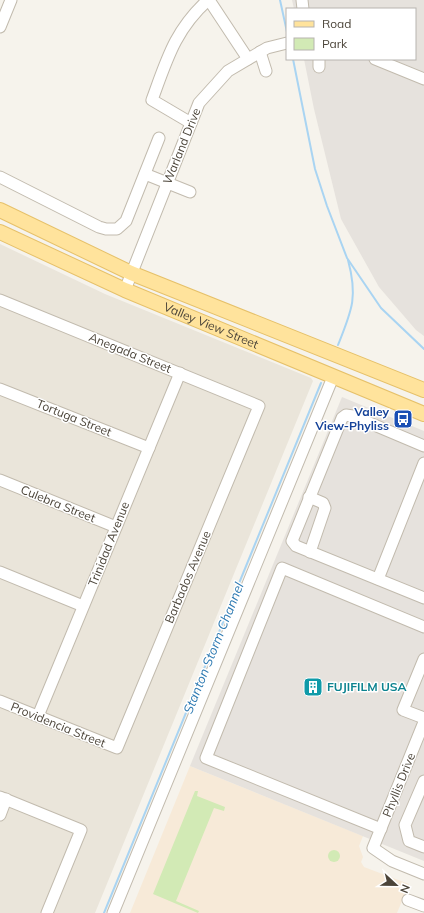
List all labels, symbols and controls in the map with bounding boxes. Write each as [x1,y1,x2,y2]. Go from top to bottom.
legend [286,8,416,60]
text: Road [322,16,351,31]
text: Park [322,36,348,51]
street label: Warland Drive [159,106,204,186]
street label: Valley View Street [162,299,261,352]
street label: Anegada Street [87,329,174,376]
street label: Tortuga Street [34,396,114,439]
place label: Valley View-Phyliss [314,404,389,433]
bus stop icon: Valley View-Phyliss [392,408,414,430]
street label: Culebra Street [19,482,98,525]
street label: Trinidad Avenue [85,499,132,588]
street label: Barbados Avenue [161,528,214,625]
water label: Stanton Storm Channel [179,579,247,716]
building icon: FUJIFILM USA [302,676,324,698]
place label: FUJIFILM USA [327,679,406,694]
street label: Providencia Street [9,699,108,750]
street label: Phyllis Drive [379,751,418,819]
north arrow [376,865,416,905]
text: N [397,882,413,895]

